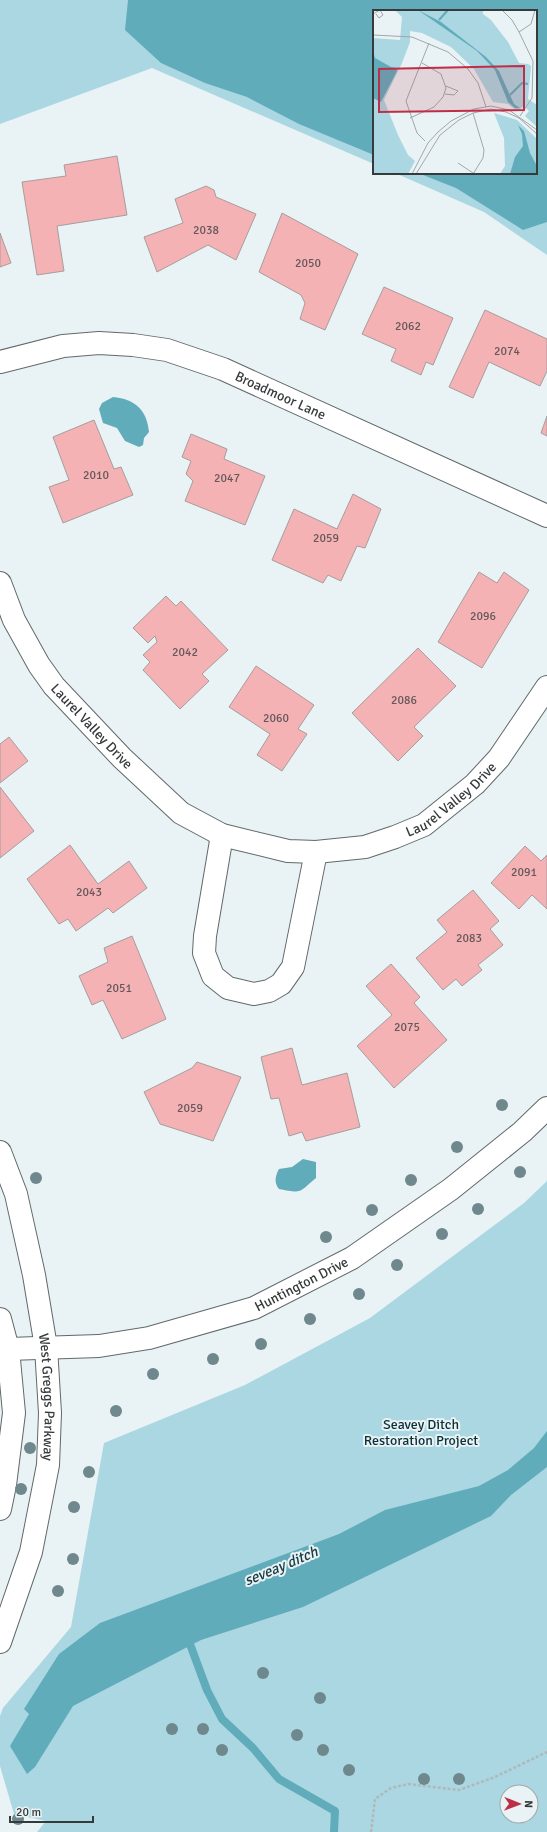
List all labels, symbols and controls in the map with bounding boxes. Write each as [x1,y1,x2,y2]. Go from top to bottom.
inset map [373,10,537,174]
house number: 2038 [193,223,219,238]
house number: 2050 [295,256,321,271]
house number: 2062 [395,319,421,334]
house number: 2074 [494,344,520,359]
street label: Broadmoor Lane [232,368,329,424]
house number: 2010 [83,468,109,483]
house number: 2047 [214,471,240,486]
house number: 2059 [313,531,339,546]
house number: 2096 [470,609,496,624]
house number: 2042 [172,645,198,660]
street label: Laurel Valley Drive [47,680,136,773]
house number: 2086 [391,693,417,708]
house number: 2060 [263,711,289,726]
street label: Laurel Valley Drive [403,759,500,841]
house number: 2091 [511,865,537,880]
house number: 2043 [76,885,102,900]
house number: 2083 [456,931,482,946]
house number: 2051 [106,981,132,996]
house number: 2075 [394,1020,420,1035]
house number: 2059 [177,1101,203,1116]
street label: Huntington Drive [252,1253,351,1315]
street label: West Greggs Parkway [35,1332,58,1462]
park label: Seavey Ditch Restoration Project [364,1416,478,1449]
water label: seveay ditch [242,1542,321,1590]
north arrow [499,1784,539,1824]
scale bar [10,1798,93,1824]
text: N [522,1800,535,1808]
text: 20 m [16,1805,41,1820]

